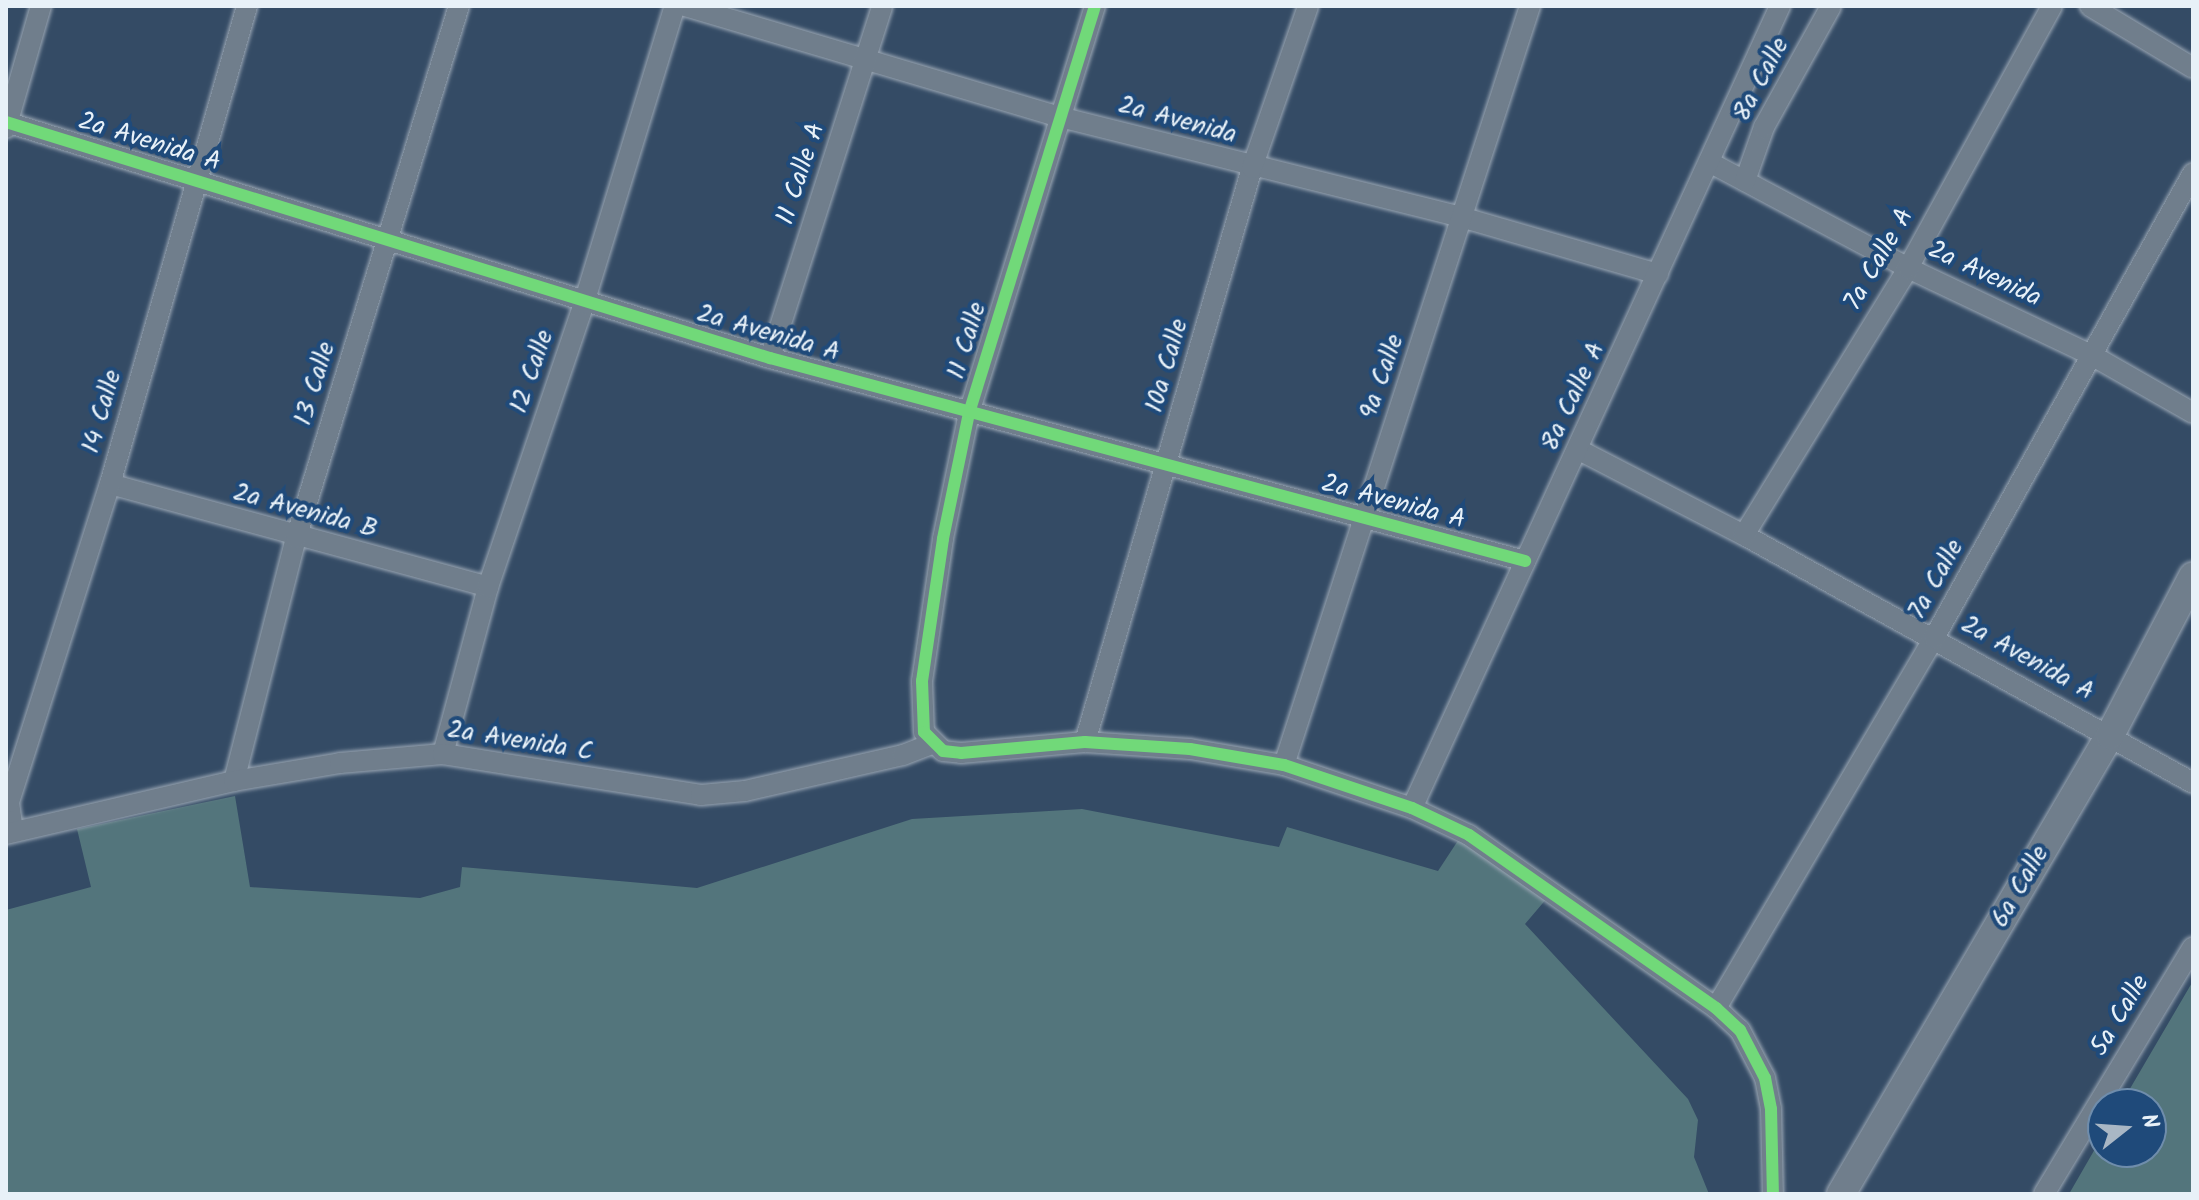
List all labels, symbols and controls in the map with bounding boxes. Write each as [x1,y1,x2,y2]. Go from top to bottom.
street label: 8a Calle [1727,33,1797,127]
street label: 2a Avenida [1114,90,1240,152]
street label: 2a Avenida A [74,106,224,180]
street label: 11 Calle A [771,119,833,229]
street label: 7a Calle A [1838,203,1922,317]
street label: 2a Avenida [1922,235,2046,315]
street label: 2a Avenida A [693,299,843,369]
street label: 11 Calle [942,299,994,383]
street label: 10a Calle [1140,316,1196,416]
street label: 12 Calle [504,326,562,418]
street label: 9a Calle [1354,331,1412,423]
street label: 13 Calle [289,338,343,430]
street label: 8a Calle A [1535,338,1613,456]
street label: 14 Calle [76,367,130,457]
street label: 2a Avenida A [1318,469,1468,537]
street label: 2a Avenida B [229,478,381,546]
street label: 7a Calle [1902,534,1972,626]
street label: 2a Avenida A [1955,610,2099,708]
street label: 2a Avenida C [445,715,595,769]
street label: 6a Calle [1985,841,2057,933]
street label: 5a Calle [2085,970,2157,1062]
north arrow [2087,1088,2167,1168]
text: N [2130,1110,2167,1133]

